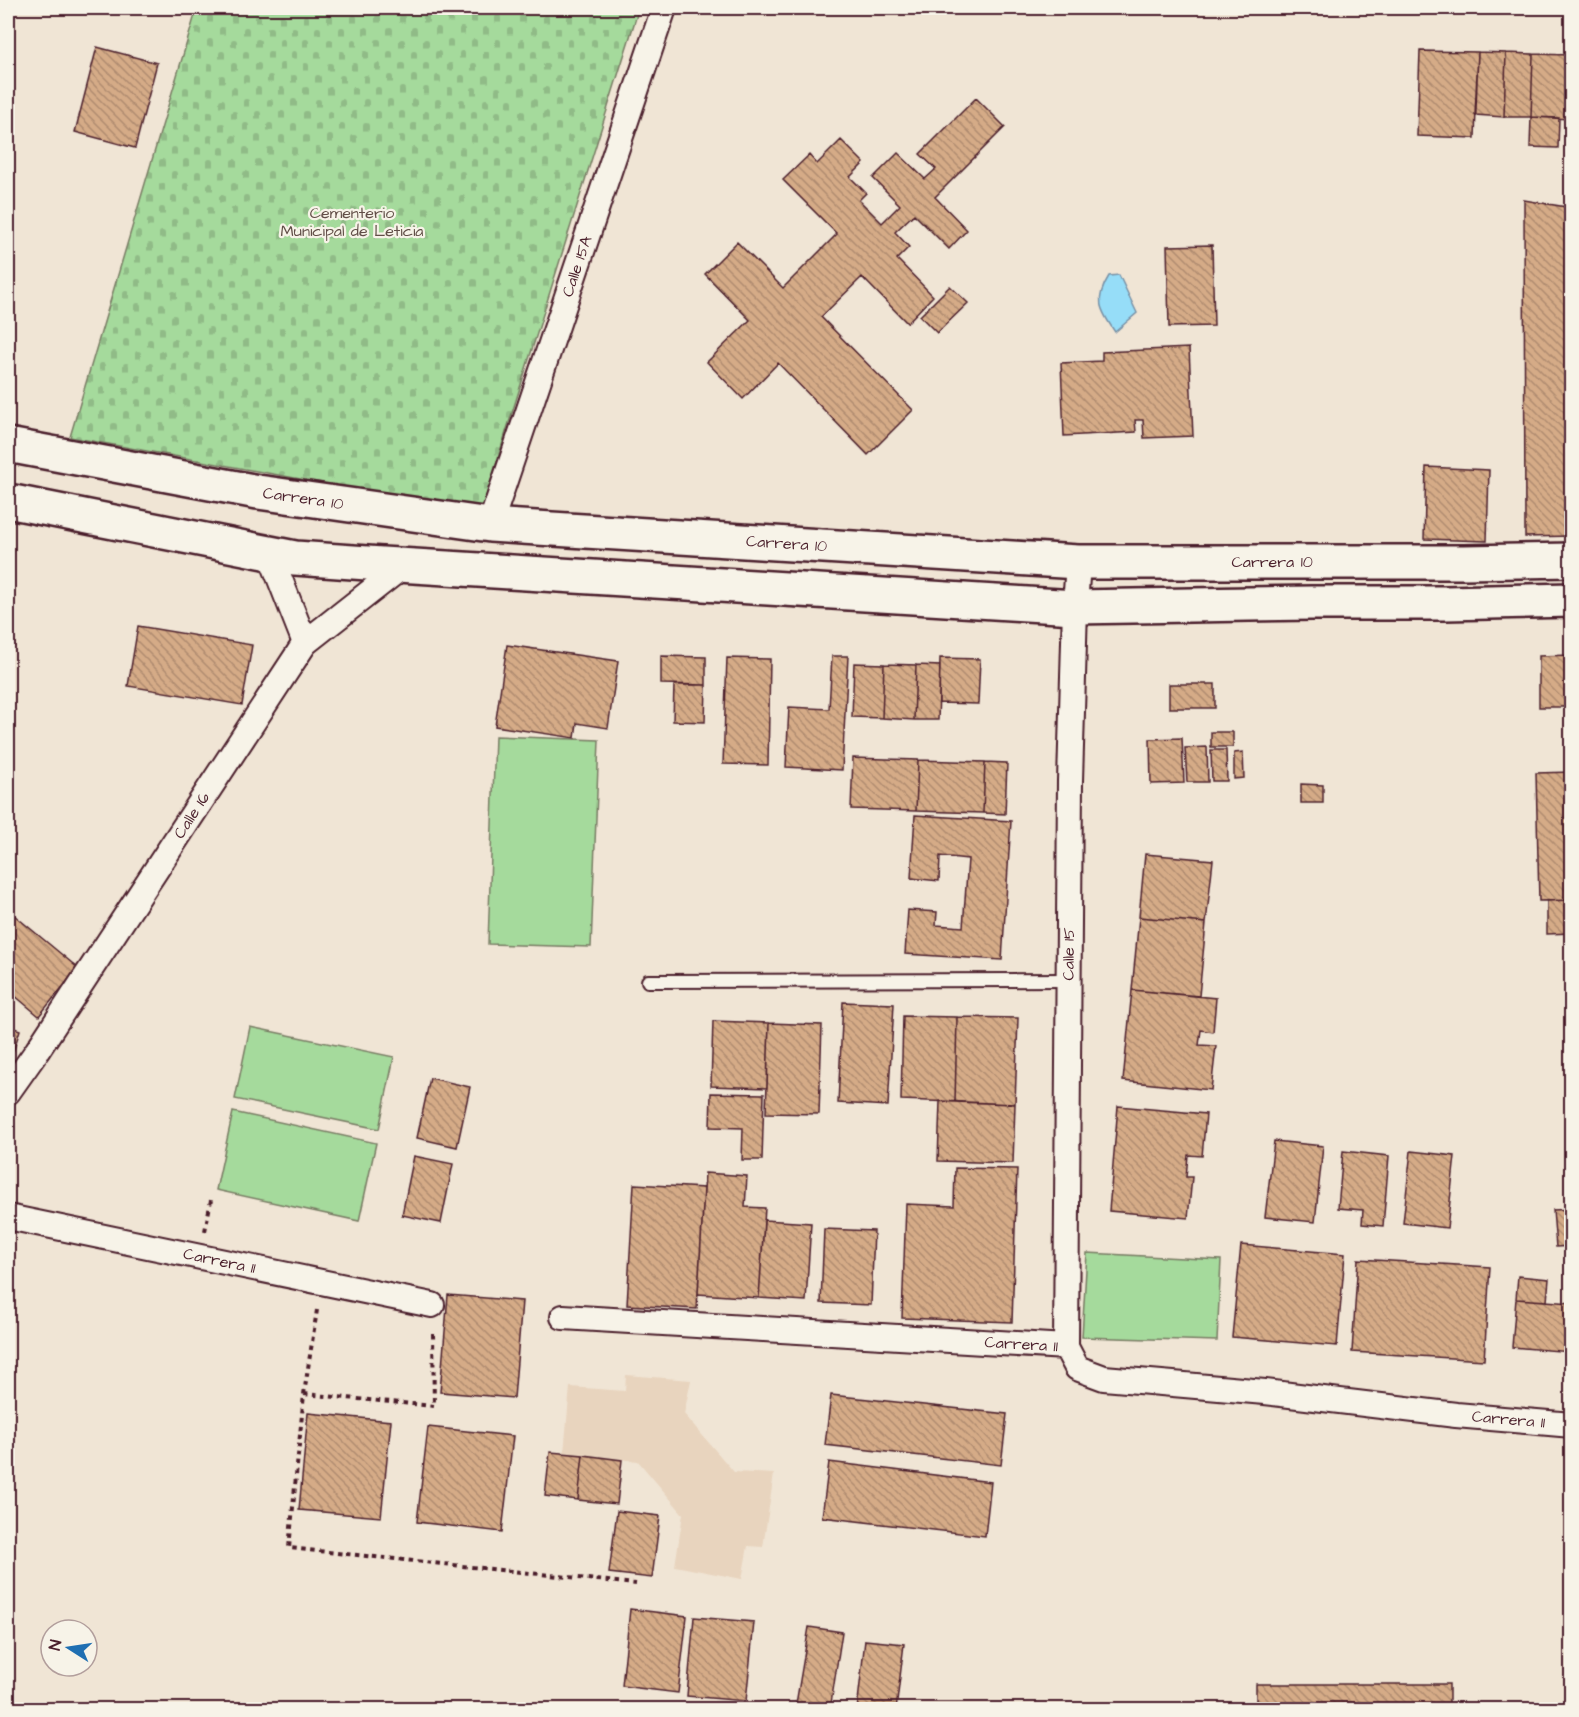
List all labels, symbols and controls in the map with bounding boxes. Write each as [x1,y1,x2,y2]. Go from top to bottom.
park label: Cementerio Municipal de Leticia [281,202,423,242]
street label: Calle 15A [557,233,598,300]
street label: Carrera 10 [261,482,345,515]
street label: Carrera 10 [745,530,828,557]
street label: Carrera 10 [1231,551,1313,573]
street label: Calle 16 [168,788,215,843]
street label: Calle 15 [1058,927,1080,981]
street label: Carrera 11 [181,1243,258,1279]
street label: Carrera 11 [984,1331,1058,1357]
street label: Carrera 11 [1471,1405,1546,1434]
north arrow [39,1618,99,1678]
text: N [44,1638,67,1652]

